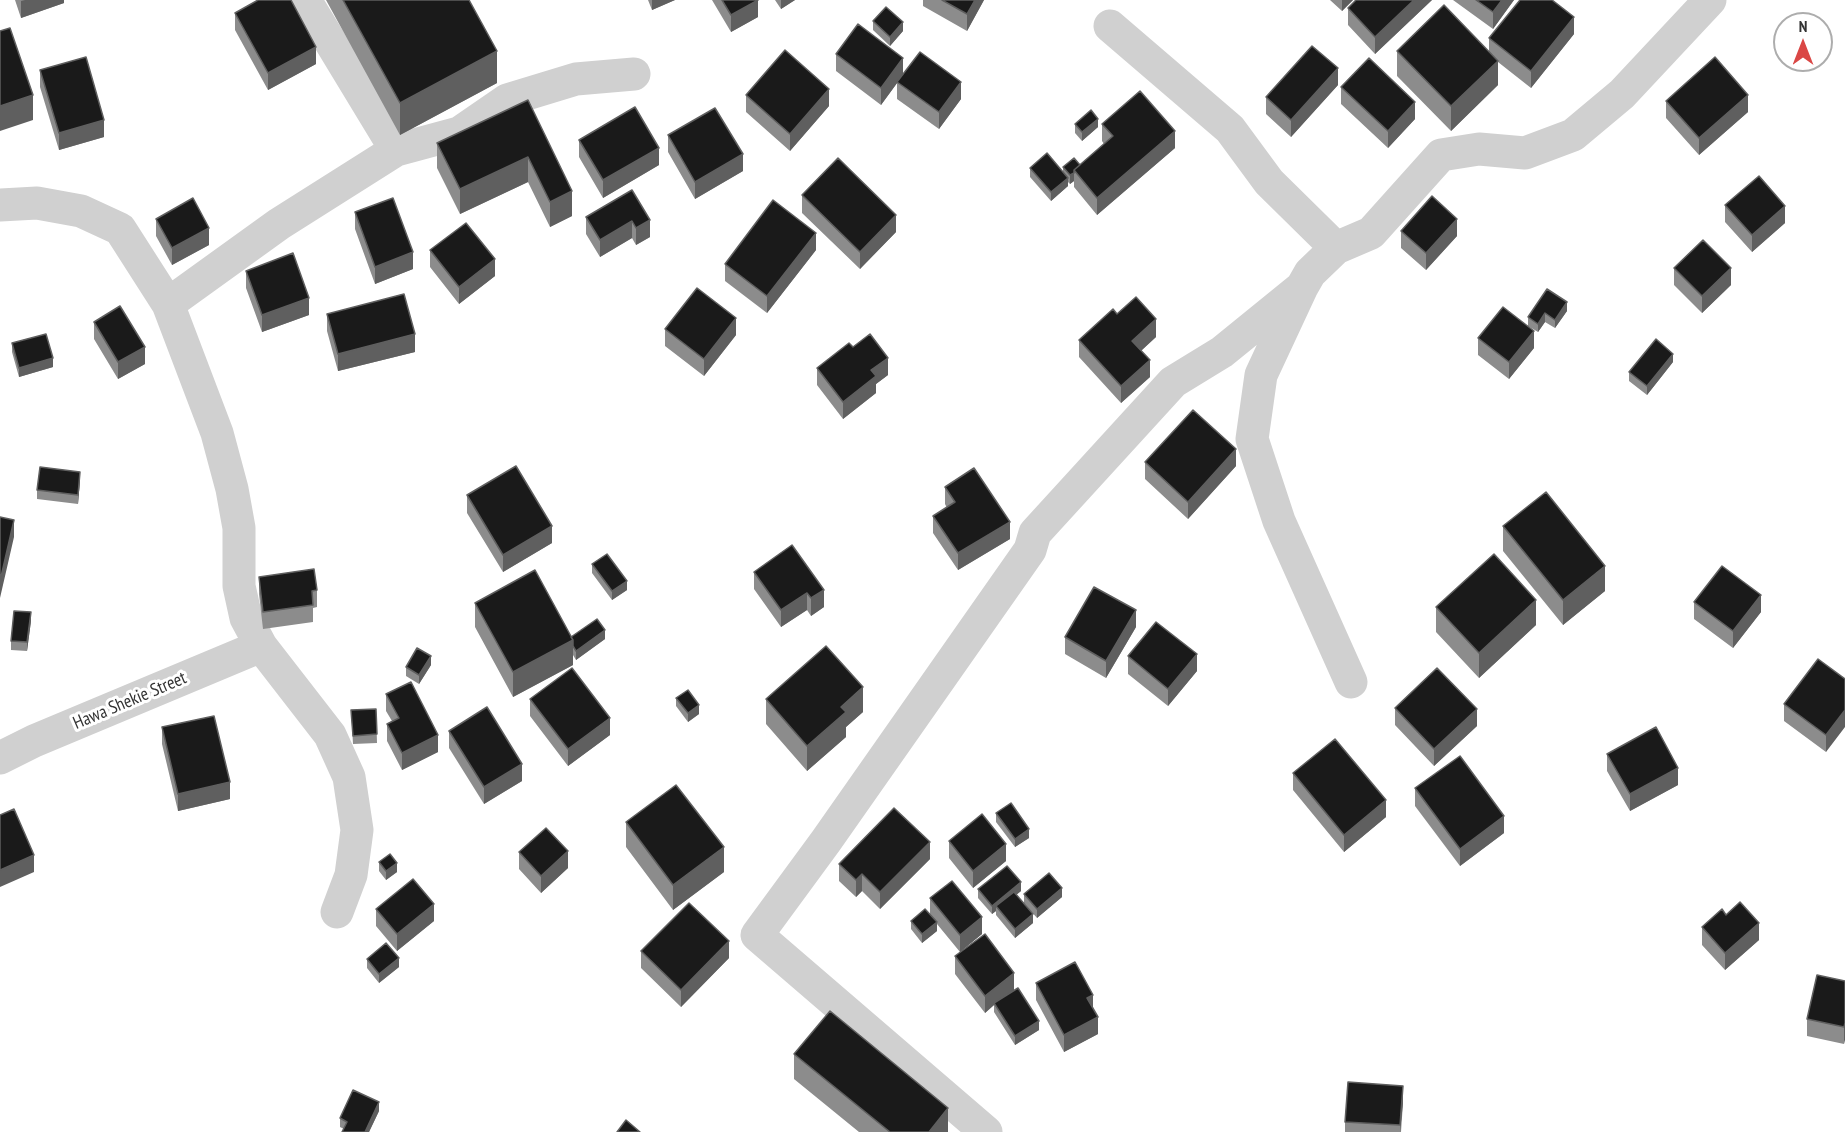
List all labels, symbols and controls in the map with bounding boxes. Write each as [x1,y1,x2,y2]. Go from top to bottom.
north arrow [1773,12,1833,72]
text: N [1799,16,1807,36]
street label: Hawa Shekie Street [70,667,190,735]

